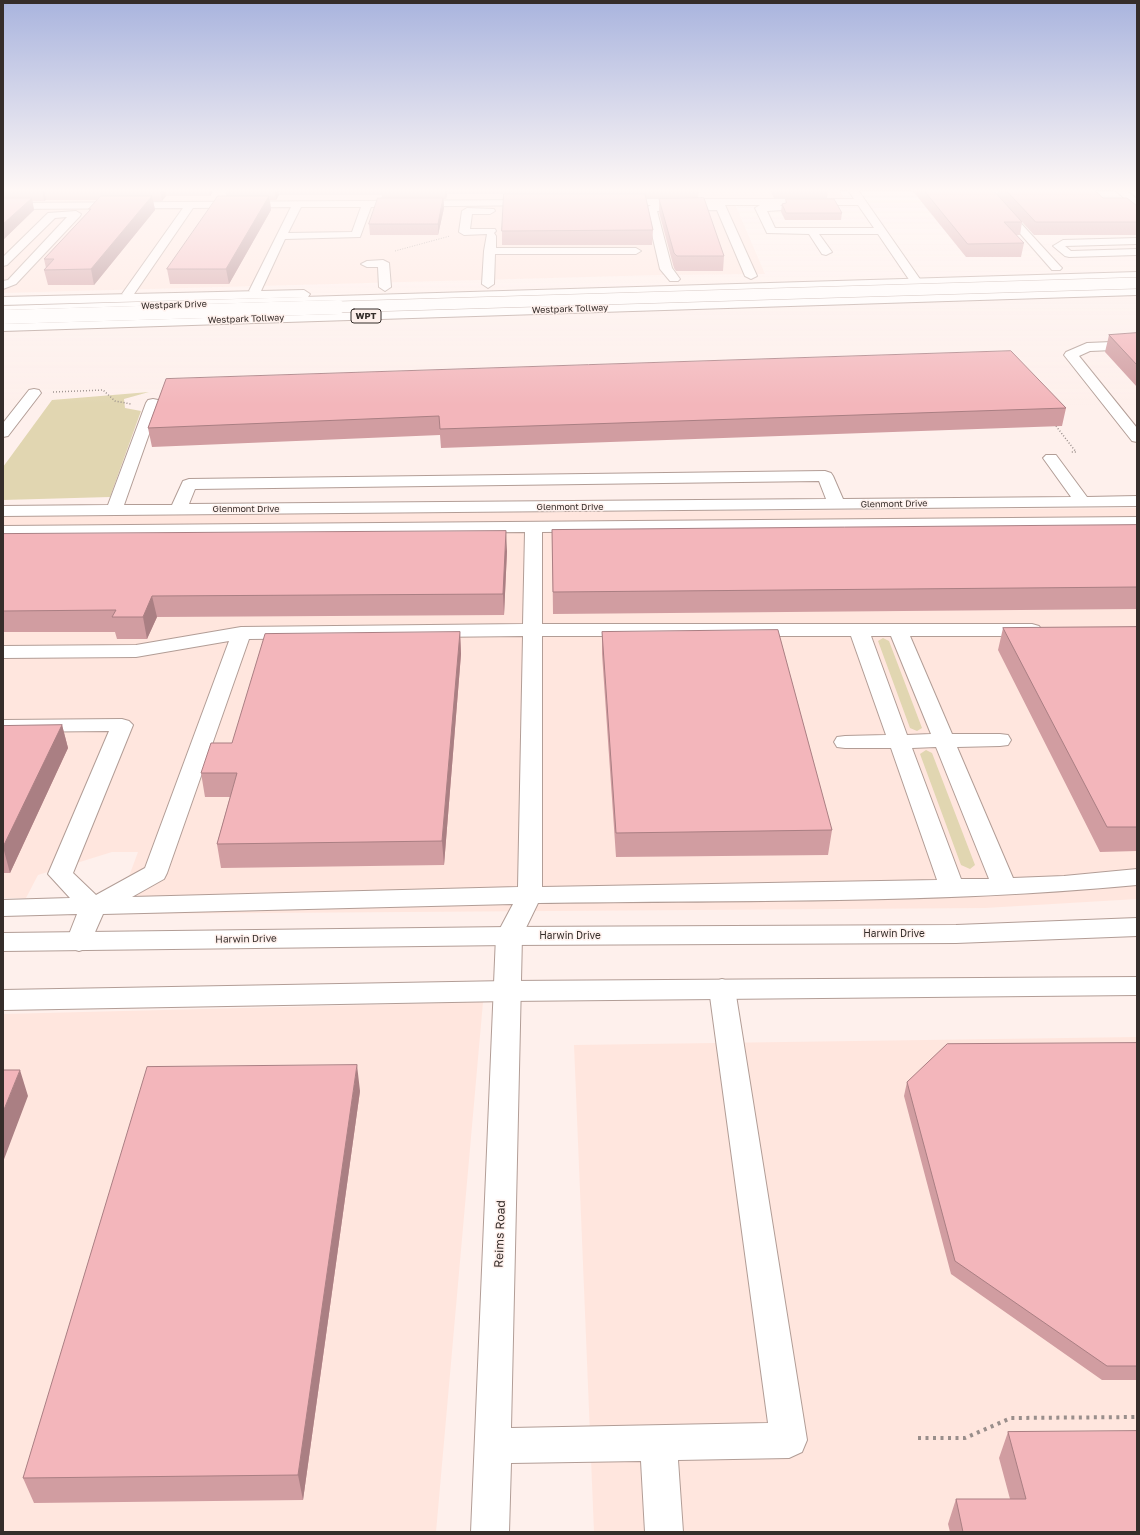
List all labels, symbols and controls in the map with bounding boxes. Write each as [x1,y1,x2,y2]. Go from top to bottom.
street label: Westpark Drive [141,298,207,312]
street label: Westpark Tollway [532,302,608,316]
road number: WPT [351,309,381,323]
street label: Westpark Tollway [208,312,284,326]
street label: Glenmont Drive [860,498,928,510]
street label: Glenmont Drive [537,502,603,512]
street label: Glenmont Drive [213,504,279,514]
street label: Harwin Drive [863,928,925,940]
street label: Harwin Drive [539,930,601,942]
street label: Harwin Drive [215,932,277,946]
street label: Reims Road [492,1200,508,1268]

